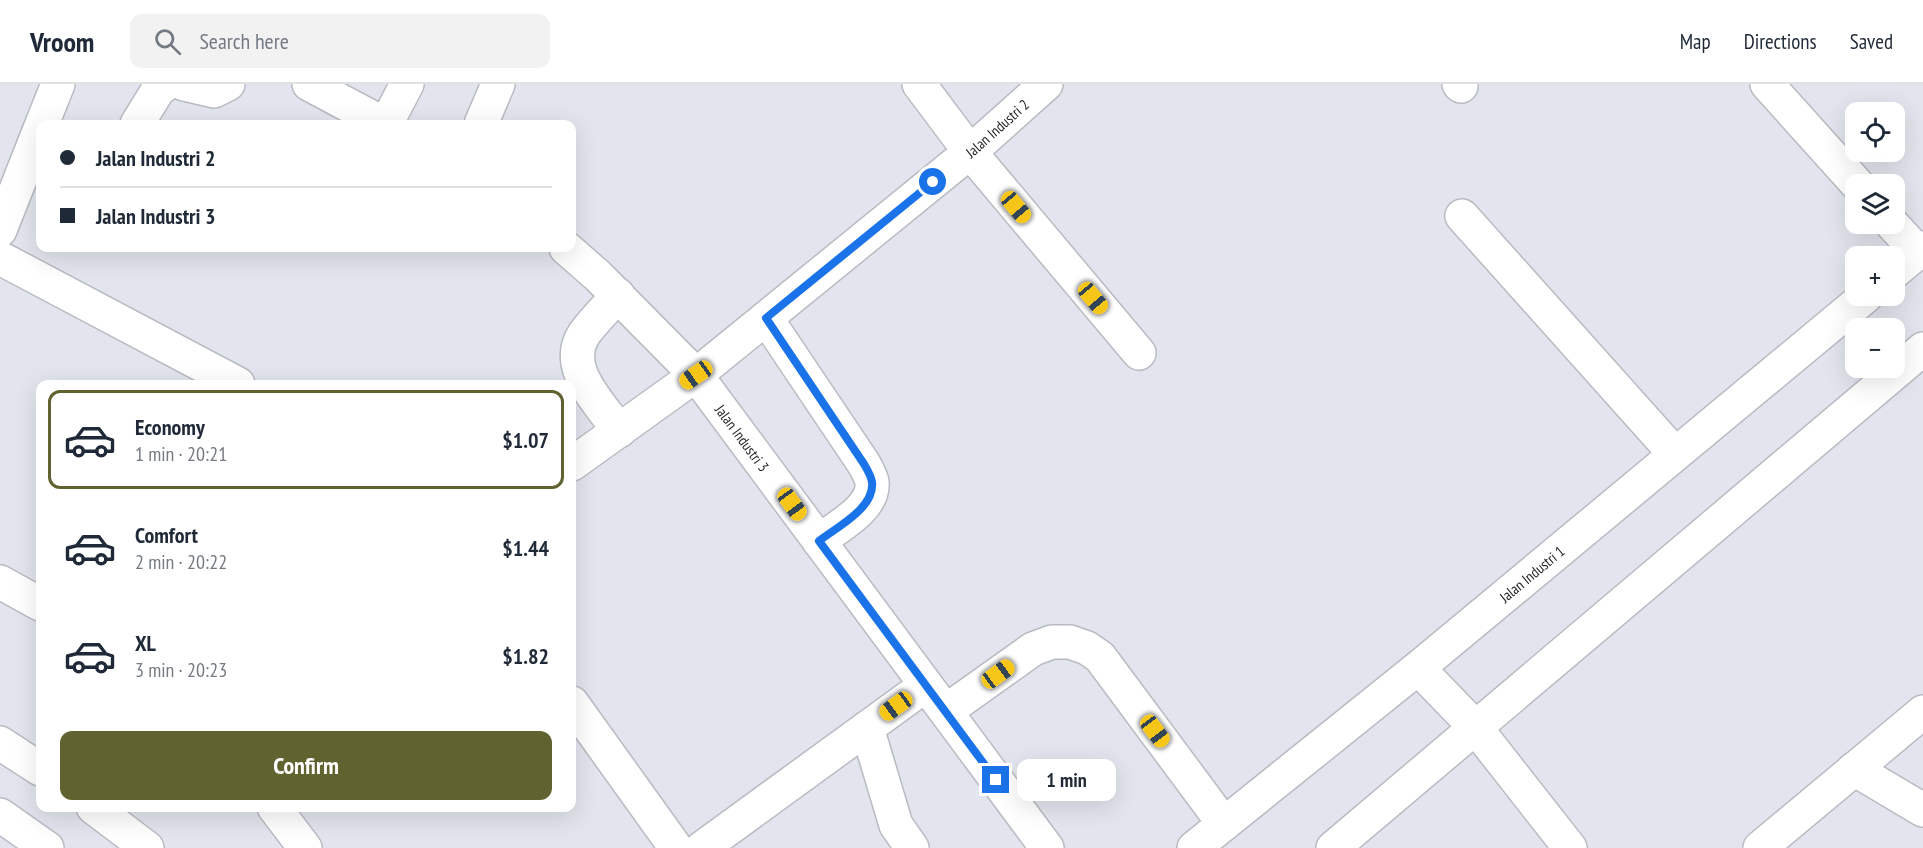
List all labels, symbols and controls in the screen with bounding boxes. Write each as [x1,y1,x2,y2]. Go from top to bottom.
search box [130,14,550,68]
text: Vroom [30,23,94,60]
icon: search [151,25,184,58]
text: Search here [199,27,289,55]
text: Map [1680,28,1711,55]
text: Directions [1744,28,1817,55]
text: Saved [1850,28,1893,55]
street label: Jalan Industri 2 [961,95,1033,162]
map controls [1845,102,1905,378]
button: locate [1845,102,1905,162]
text: Jalan Industri 2 [96,144,216,172]
route start [919,168,946,195]
button: layers [1845,174,1905,234]
car [998,187,1034,227]
text: Jalan Industri 3 [96,202,216,230]
button: + [1845,246,1905,306]
car [1075,278,1111,318]
button: − [1845,318,1905,378]
car [676,357,716,393]
street label: Jalan Industri 3 [711,400,774,475]
icon: car [63,413,117,467]
text: Economy [135,413,205,441]
text: $1.07 [502,426,549,454]
text: 1 min · 20:21 [135,441,227,467]
car [774,484,810,524]
icon: car [63,521,117,575]
text: Comfort [135,521,198,549]
text: $1.44 [502,534,549,562]
street label: Jalan Industri 1 [1495,541,1568,607]
text: 2 min · 20:22 [135,549,227,575]
icon: car [63,629,117,683]
text: XL [135,629,156,657]
text: $1.82 [502,642,549,670]
car [978,656,1018,692]
text: 3 min · 20:23 [135,657,227,683]
car [876,688,916,724]
car [1137,711,1173,751]
button: Confirm [60,731,552,800]
callout: 1 min [1017,759,1116,801]
route end [982,766,1009,793]
text: 1 min [1046,767,1087,793]

